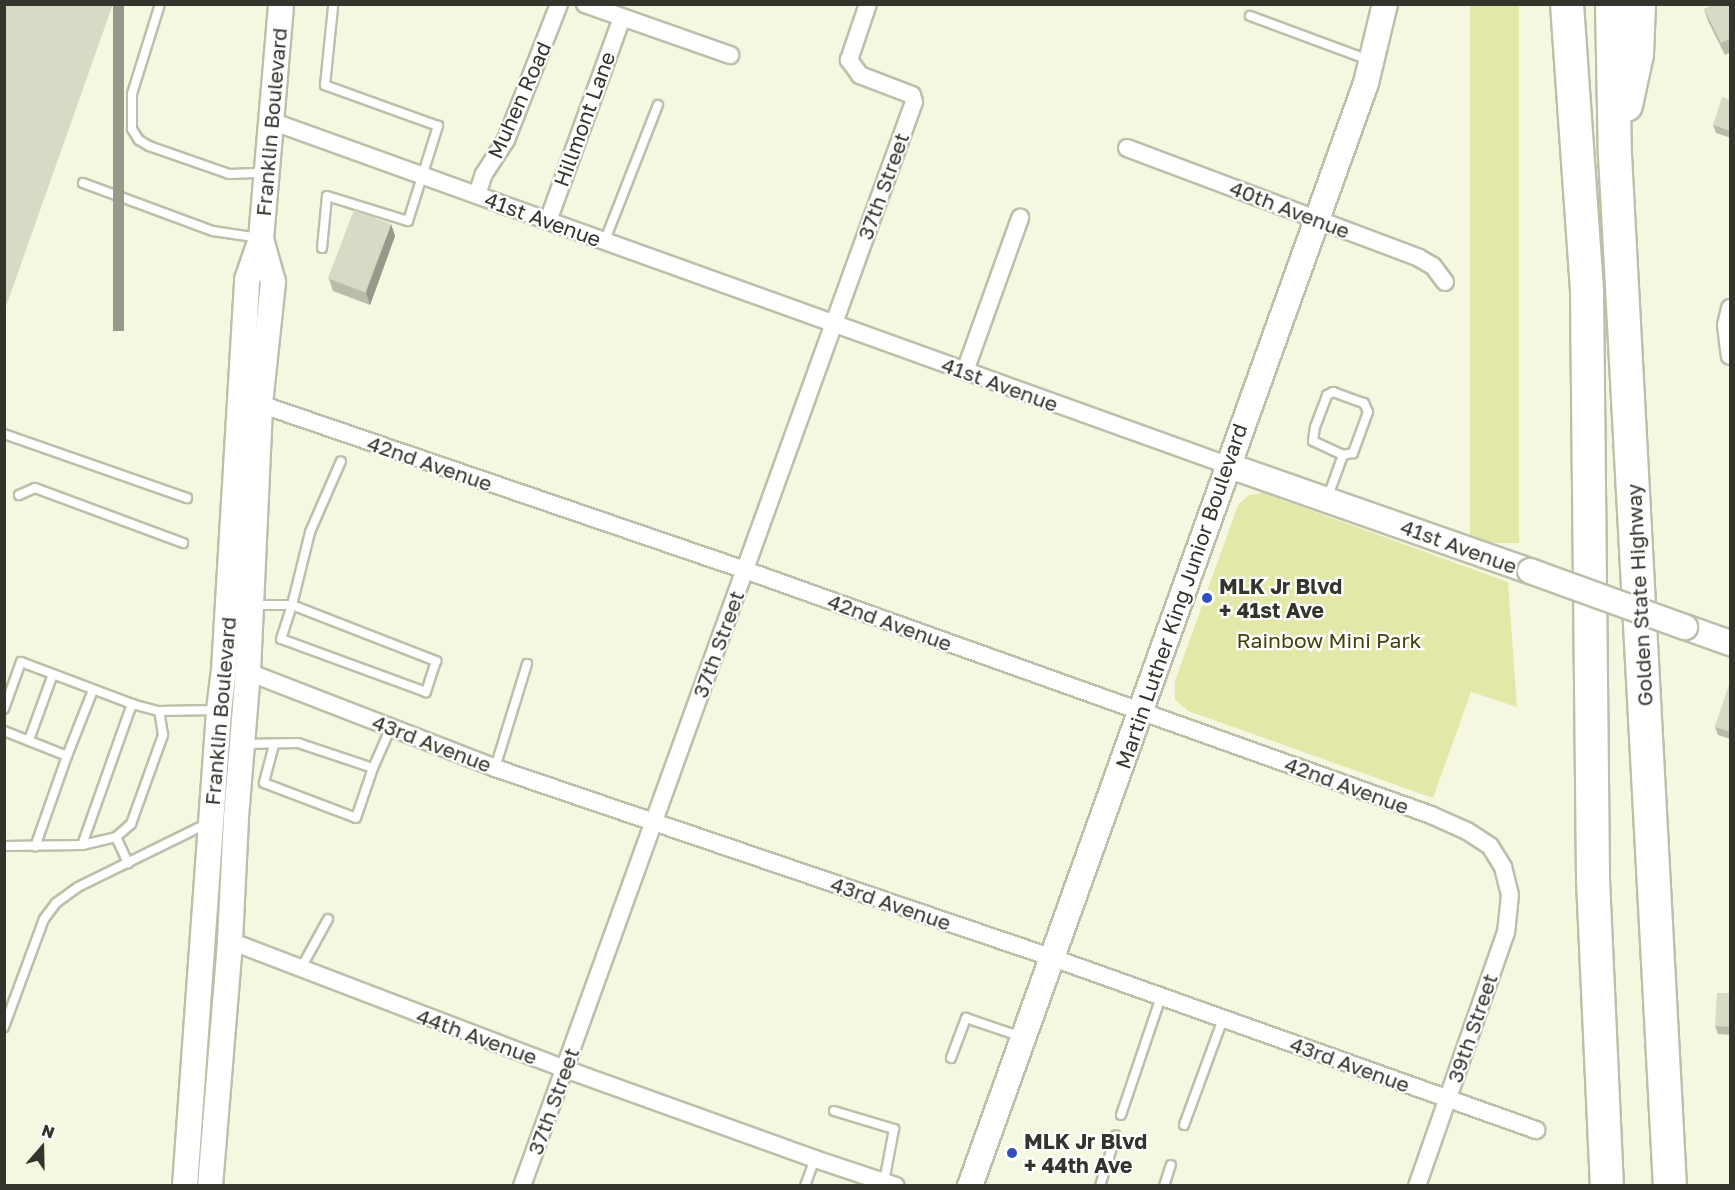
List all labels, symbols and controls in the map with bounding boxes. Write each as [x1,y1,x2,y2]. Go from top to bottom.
street label: Franklin Boulevard [250,27,292,217]
street label: Muhen Road [482,38,556,162]
street label: Hillmont Lane [548,48,620,190]
street label: 37th Street [852,129,914,243]
street label: 40th Avenue [1226,175,1354,243]
street label: 41st Avenue [481,186,605,252]
street label: 41st Avenue [938,351,1062,417]
street label: Martin Luther King Junior Boulevard [1110,420,1252,772]
street label: 42nd Avenue [364,430,496,496]
street label: Golden State Highway [1621,483,1657,707]
street label: 41st Avenue [1397,513,1521,579]
place label: MLK Jr Blvd + 41st Ave [1219,573,1342,623]
street label: 37th Street [687,587,749,701]
street label: 42nd Avenue [825,588,955,656]
marker: MLK Jr Blvd + 41st Ave [1200,591,1214,605]
street label: Franklin Boulevard [199,616,241,806]
park label: Rainbow Mini Park [1237,627,1421,653]
street label: 43rd Avenue [369,709,495,777]
street label: 42nd Avenue [1282,751,1412,819]
street label: 43rd Avenue [828,871,954,935]
street label: 39th Street [1442,970,1502,1086]
street label: 44th Avenue [413,1003,541,1069]
street label: 43rd Avenue [1287,1031,1413,1097]
street label: 37th Street [522,1044,584,1158]
north arrow [12,1118,72,1178]
text: N [39,1120,57,1143]
place label: MLK Jr Blvd + 44th Ave [1024,1128,1147,1178]
marker: MLK Jr Blvd + 44th Ave [1005,1146,1019,1160]

